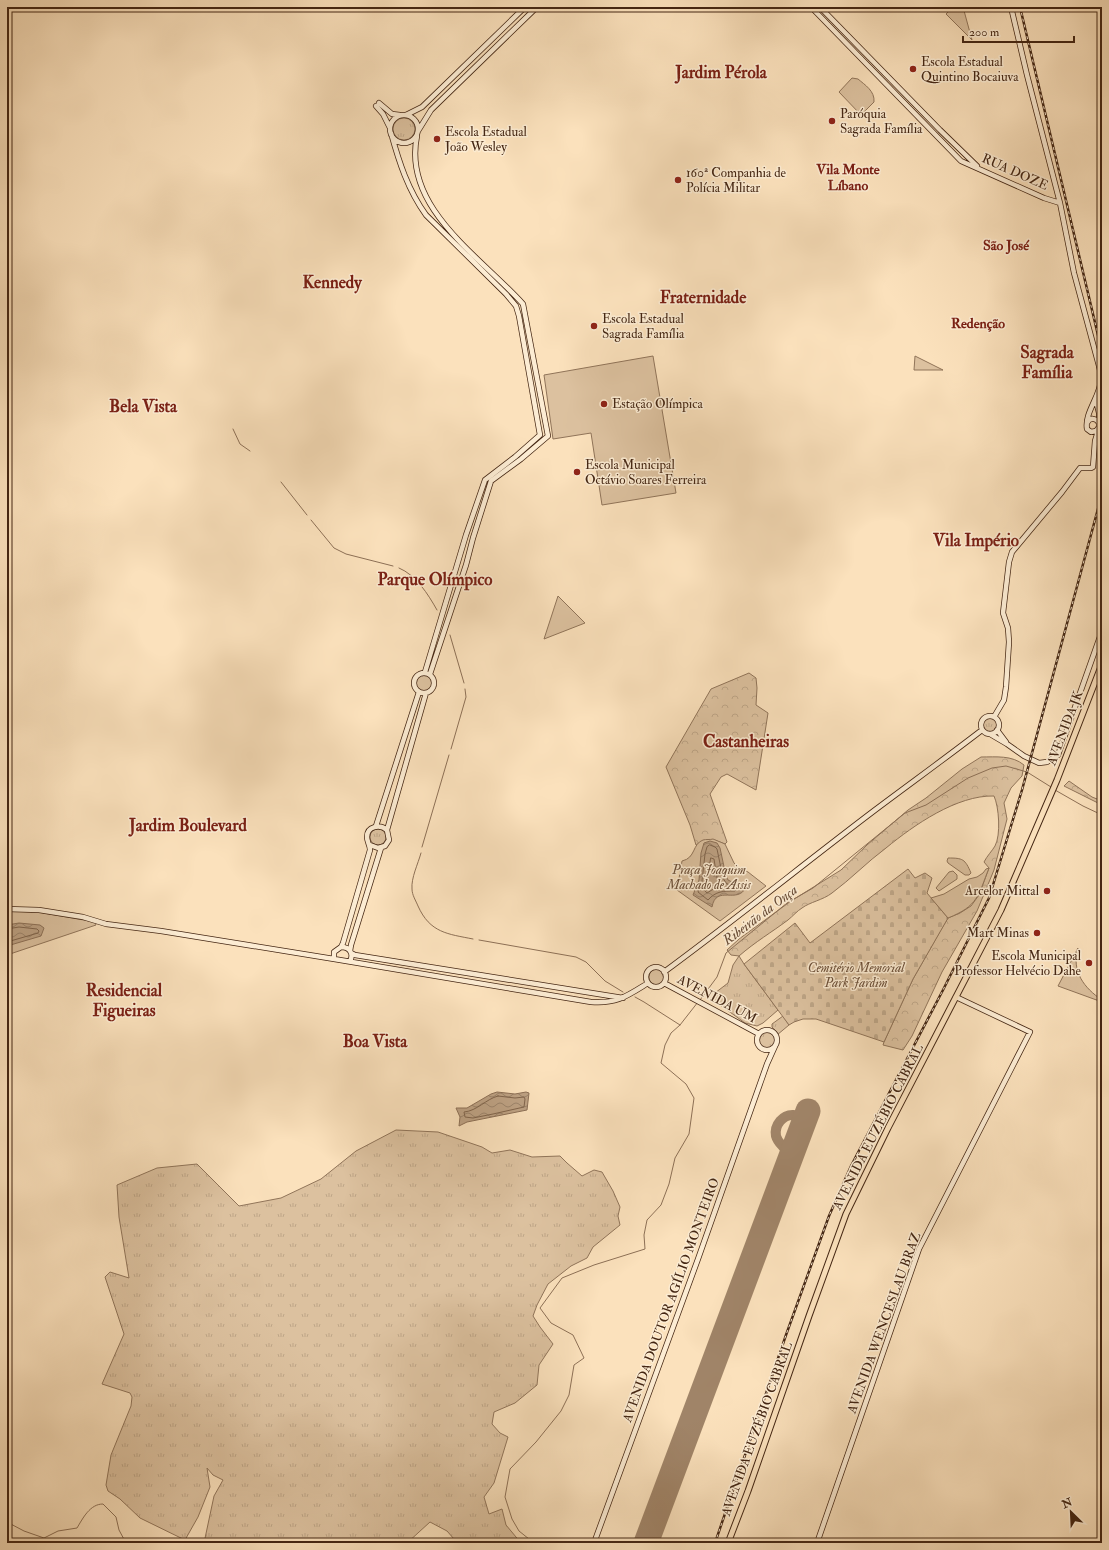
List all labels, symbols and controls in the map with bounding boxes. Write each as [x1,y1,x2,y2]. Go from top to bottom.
scale bar [963,18,1074,44]
text: 200 m [969,25,1000,40]
place label: Escola Estadual Quintino Bocaiuva [921,54,1019,85]
district label: Jardim Pérola [674,62,768,84]
marker: Escola Estadual Quintino Bocaiuva [908,64,918,74]
place label: Paróquia Sagrada Família [840,106,923,137]
marker: Paróquia Sagrada Família [827,116,837,126]
place label: Escola Estadual João Wesley [444,124,527,156]
marker: Escola Estadual João Wesley [432,134,442,144]
street label: RUA DOZE [979,150,1051,194]
district label: Vila Monte Líbano [815,161,880,194]
place label: 160ª Companhia de Polícia Militar [686,165,787,196]
marker: 160ª Companhia de Polícia Militar [673,175,683,185]
district label: São José [983,237,1030,255]
district label: Kennedy [302,272,362,294]
district label: Fraternidade [660,287,747,308]
place label: Escola Estadual Sagrada Família [602,311,685,342]
district label: Redenção [951,315,1005,332]
marker: Escola Estadual Sagrada Família [589,321,599,331]
district label: Sagrada Família [1020,342,1075,383]
district label: Bela Vista [109,396,178,417]
place label: Estação Olímpica [612,396,703,413]
marker: Estação Olímpica [599,399,609,409]
place label: Escola Municipal Octávio Soares Ferreira [585,457,707,488]
marker: Escola Municipal Octávio Soares Ferreira [572,467,582,477]
district label: Vila Império [932,530,1019,552]
district label: Parque Olímpico [378,569,492,591]
street label: AVENIDA JK [1043,688,1087,769]
district label: Castanheiras [703,731,789,752]
district label: Jardim Boulevard [128,815,248,837]
park label: Praça Joaquim Machado de Assis [666,862,751,893]
water label: Ribeirão da Onça [718,881,801,949]
place label: Arcelor Mittal [964,883,1040,899]
marker: Arcelor Mittal [1042,886,1052,896]
place label: Mart Minas [967,925,1030,941]
marker: Mart Minas [1032,928,1042,938]
place label: Escola Municipal Professor Helvécio Dahe [954,948,1082,979]
marker: Escola Municipal Professor Helvécio Dahe [1084,958,1094,968]
park label: Cemitério Memorial Park Jardim [808,960,905,991]
street label: AVENIDA UM [674,971,760,1027]
district label: Residencial Figueiras [86,980,163,1022]
district label: Boa Vista [343,1031,408,1052]
street label: AVENIDA EUZÉBIO CABRAL [828,1040,927,1213]
street label: AVENIDA DOUTOR AGÍLIO MONTEIRO [618,1175,723,1425]
street label: AVENIDA WENCESLAU BRAZ [843,1230,924,1417]
street label: AVENIDA EUZÉBIO CABRAL [717,1339,796,1519]
north arrow [1051,1492,1091,1532]
text: N [1059,1495,1075,1512]

